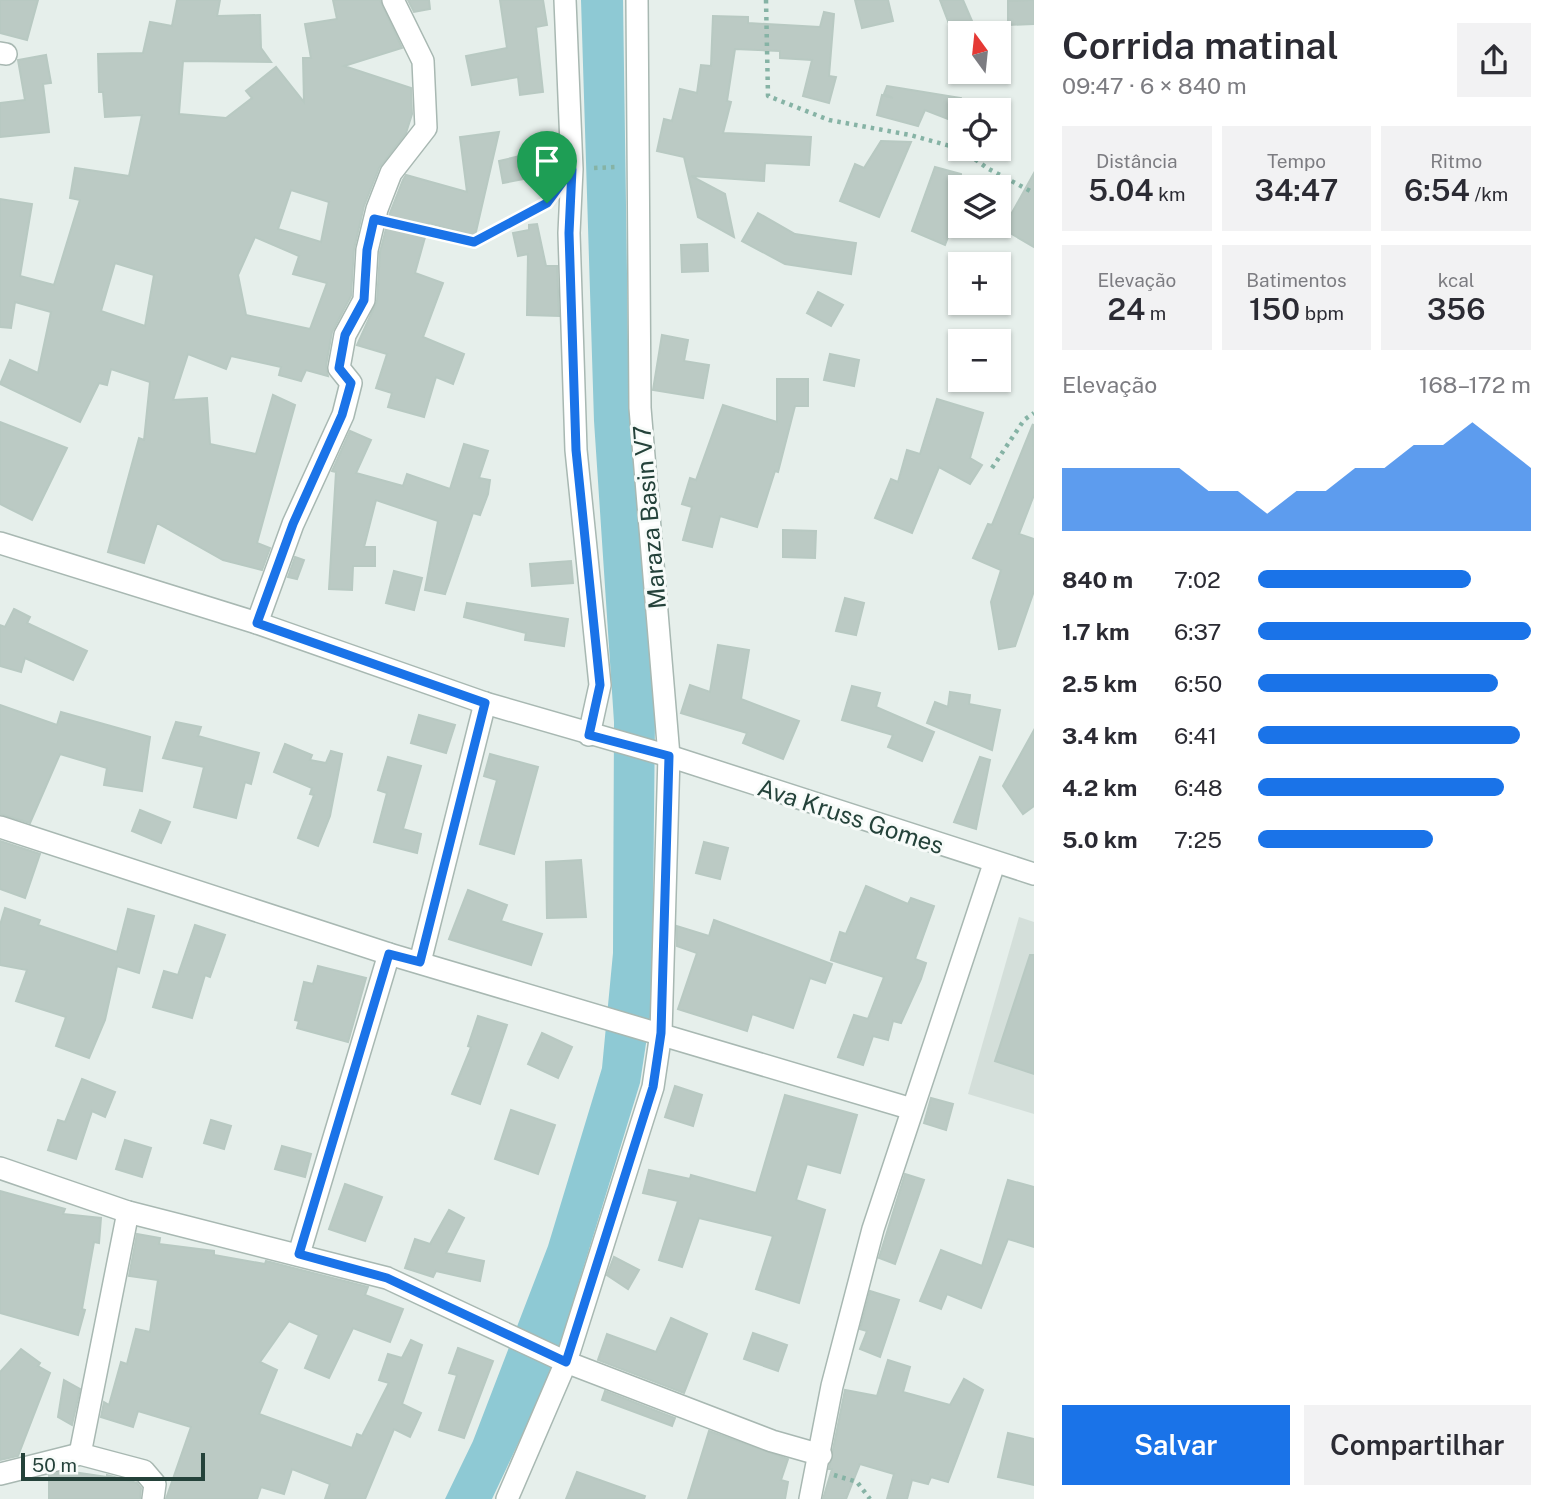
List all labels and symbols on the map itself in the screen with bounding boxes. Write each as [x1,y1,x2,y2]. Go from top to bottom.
north arrow [948,21,1012,84]
pin [517,131,577,203]
street label: Maraza Basin V7 [627,424,671,610]
street label: Ava Kruss Gomes [755,773,947,859]
scale bar [21,1450,205,1482]

